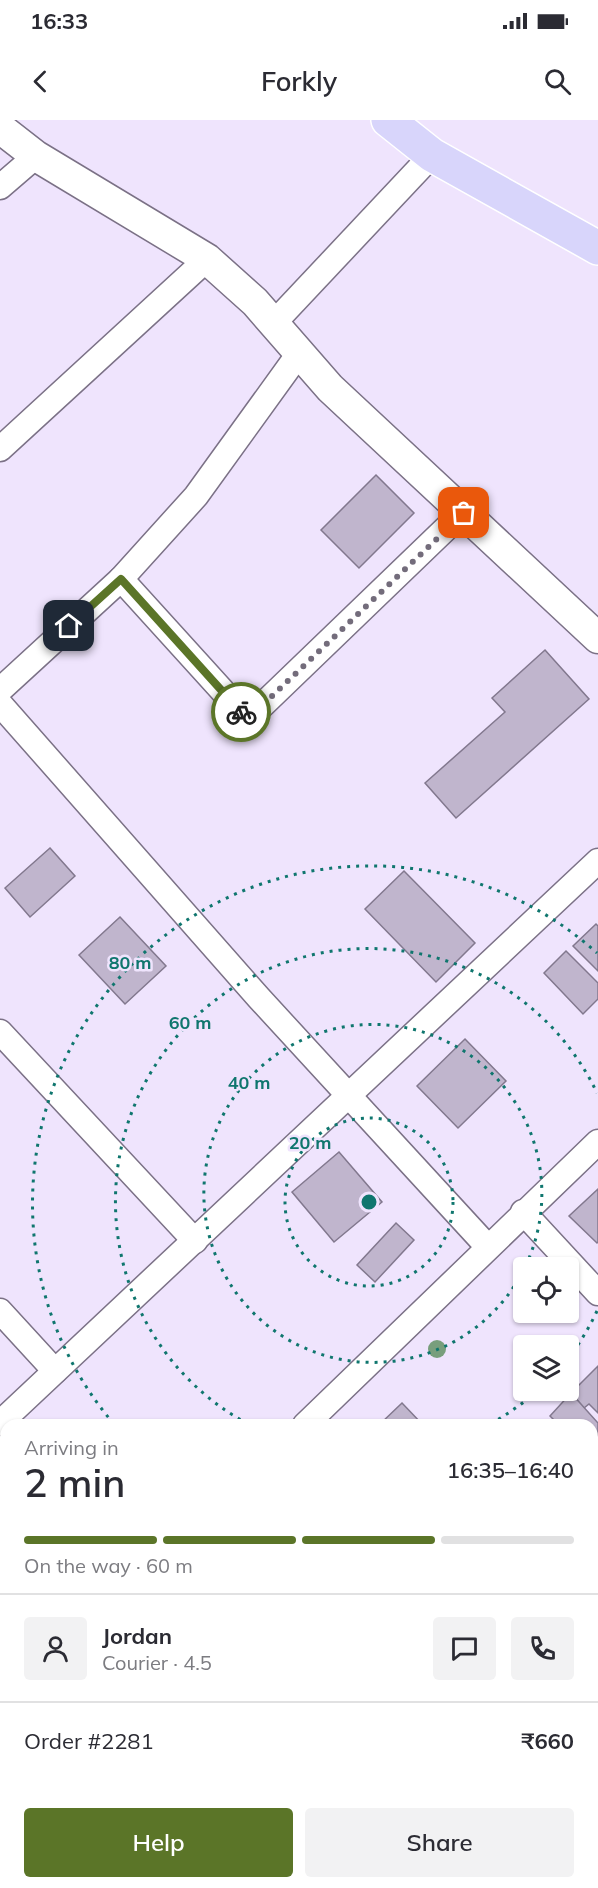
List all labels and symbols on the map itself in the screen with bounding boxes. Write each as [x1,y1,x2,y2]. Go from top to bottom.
pin [438,487,489,538]
pin [43,600,94,651]
courier [211,682,271,742]
text: 80 m [109,951,151,974]
text: 60 m [169,1011,211,1034]
text: 40 m [228,1071,270,1094]
text: 20 m [289,1131,331,1154]
centre of rings [359,1192,379,1212]

